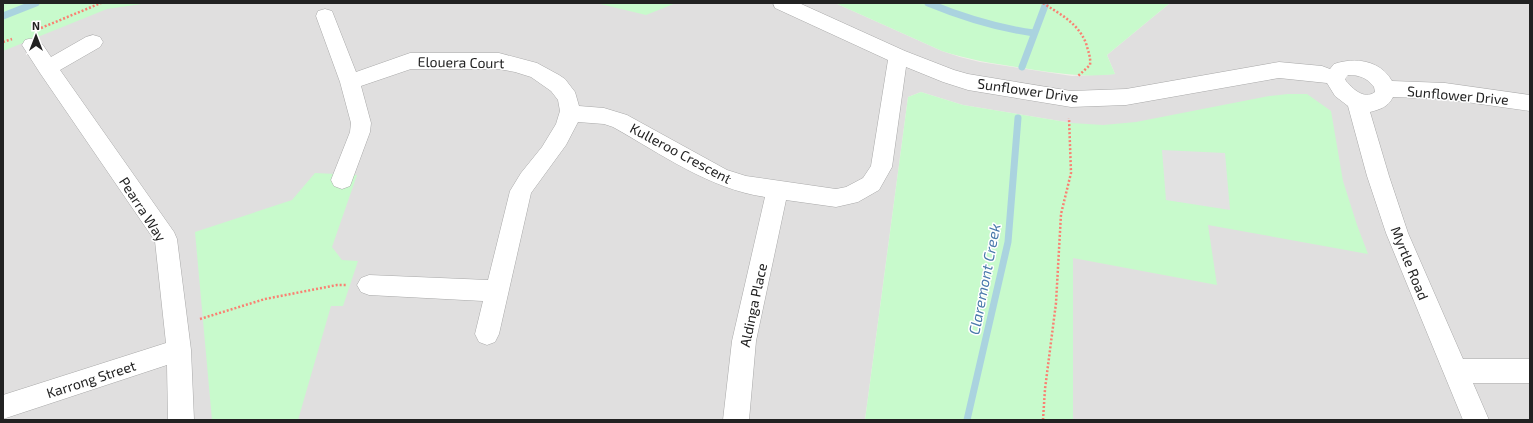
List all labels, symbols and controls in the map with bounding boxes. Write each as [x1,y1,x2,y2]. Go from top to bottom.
north arrow [16,16,56,56]
text: N [32,19,40,32]
street label: Elouera Court [417,53,505,71]
street label: Sunflower Drive [976,74,1080,106]
street label: Sunflower Drive [1406,82,1510,108]
street label: Kulleroo Crescent [627,119,735,187]
street label: Pearra Way [116,174,170,245]
water label: Claremont Creek [964,222,1004,336]
street label: Myrtle Road [1388,224,1432,302]
street label: Aldinga Place [736,261,770,349]
street label: Karrong Street [44,357,138,401]

